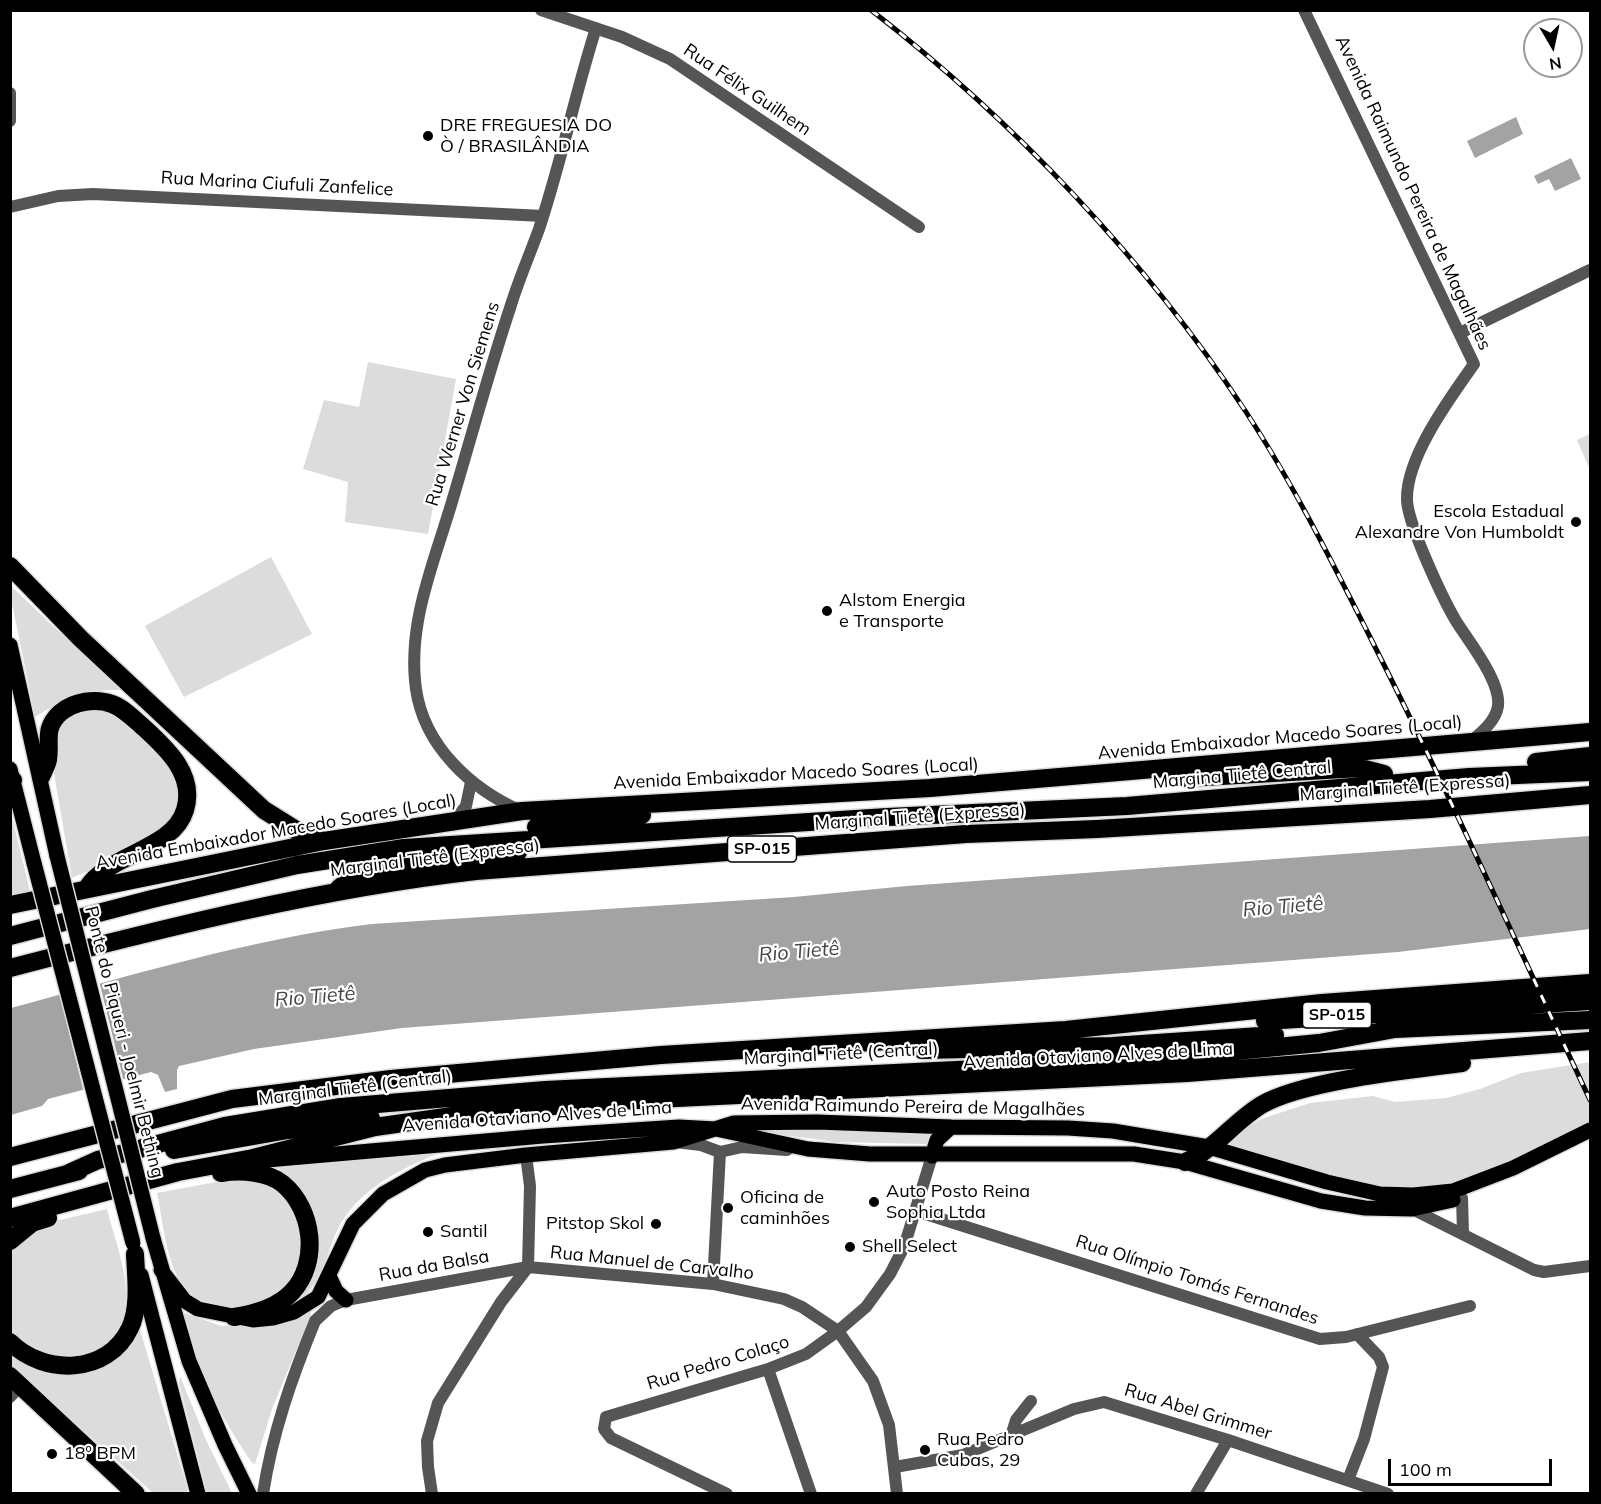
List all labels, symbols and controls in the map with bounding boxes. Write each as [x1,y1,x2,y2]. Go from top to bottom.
north arrow [1523,18,1583,78]
street label: Avenida Raimundo Pereira de Magalhães [1330,32,1496,354]
street label: Rua Félix Guilhem [679,39,815,141]
text: N [1548,53,1563,75]
place label: DRE FREGUESIA DO Ò / BRASILÂNDIA [440,115,612,158]
marker: DRE FREGUESIA DO Ò / BRASILÂNDIA [421,129,435,143]
street label: Rua Marina Ciufuli Zanfelice [160,167,394,201]
street label: Rua Werner Von Siemens [422,299,504,509]
place label: Escola Estadual Alexandre Von Humboldt [1355,501,1564,544]
marker: Escola Estadual Alexandre Von Humboldt [1569,515,1583,529]
place label: Alstom Energia e Transporte [839,590,966,632]
marker: Alstom Energia e Transporte [820,604,834,618]
street label: Avenida Embaixador Macedo Soares (Local) [1097,711,1463,765]
street label: Avenida Embaixador Macedo Soares (Local) [613,754,979,794]
street label: Margina Tietê Central [1152,756,1332,794]
street label: Marginal Tietê (Expressa) [1299,770,1511,806]
street label: Avenida Embaixador Macedo Soares (Local) [94,790,458,874]
street label: Marginal Tietê (Expressa) [814,799,1026,835]
street label: Marginal Tietê (Expressa) [329,834,541,882]
road number: SP-015 [728,836,796,862]
water label: Rio Tietê [1242,892,1324,922]
street label: Ponte do Piqueri - Joelmir Bething [80,904,168,1180]
water label: Rio Tietê [758,937,840,967]
water label: Rio Tietê [274,982,356,1012]
road number: SP-015 [1302,1002,1372,1028]
street label: Marginal Tietê (Central) [743,1038,939,1070]
street label: Avenida Otaviano Alves de Lima [962,1038,1234,1074]
street label: Marginal Tietê (Central) [257,1065,453,1111]
street label: Avenida Raimundo Pereira de Magalhães [741,1093,1085,1121]
street label: Avenida Otaviano Alves de Lima [401,1097,673,1137]
place label: Auto Posto Reina Sophia Ltda [886,1181,1030,1224]
place label: Oficina de caminhões [740,1187,830,1230]
marker: Auto Posto Reina Sophia Ltda [867,1195,881,1209]
marker: Oficina de caminhões [721,1201,735,1215]
place label: Pitstop Skol [546,1213,644,1235]
marker: Pitstop Skol [649,1217,663,1231]
place label: Santil [440,1221,487,1243]
marker: Santil [421,1225,435,1239]
street label: Rua Olímpio Tomás Fernandes [1073,1230,1321,1330]
place label: Shell Select [862,1236,957,1258]
marker: Shell Select [843,1240,857,1254]
street label: Rua Manuel de Carvalho [549,1242,755,1284]
street label: Rua da Balsa [377,1246,491,1286]
street label: Rua Pedro Colaço [644,1331,792,1395]
street label: Rua Abel Grimmer [1122,1379,1274,1445]
place label: Rua Pedro Cubas, 29 [937,1429,1024,1472]
place label: 18º BPM [64,1443,136,1465]
marker: Rua Pedro Cubas, 29 [918,1443,932,1457]
marker: 18º BPM [45,1447,59,1461]
scale bar [1391,1447,1554,1485]
text: 100 m [1399,1458,1452,1481]

